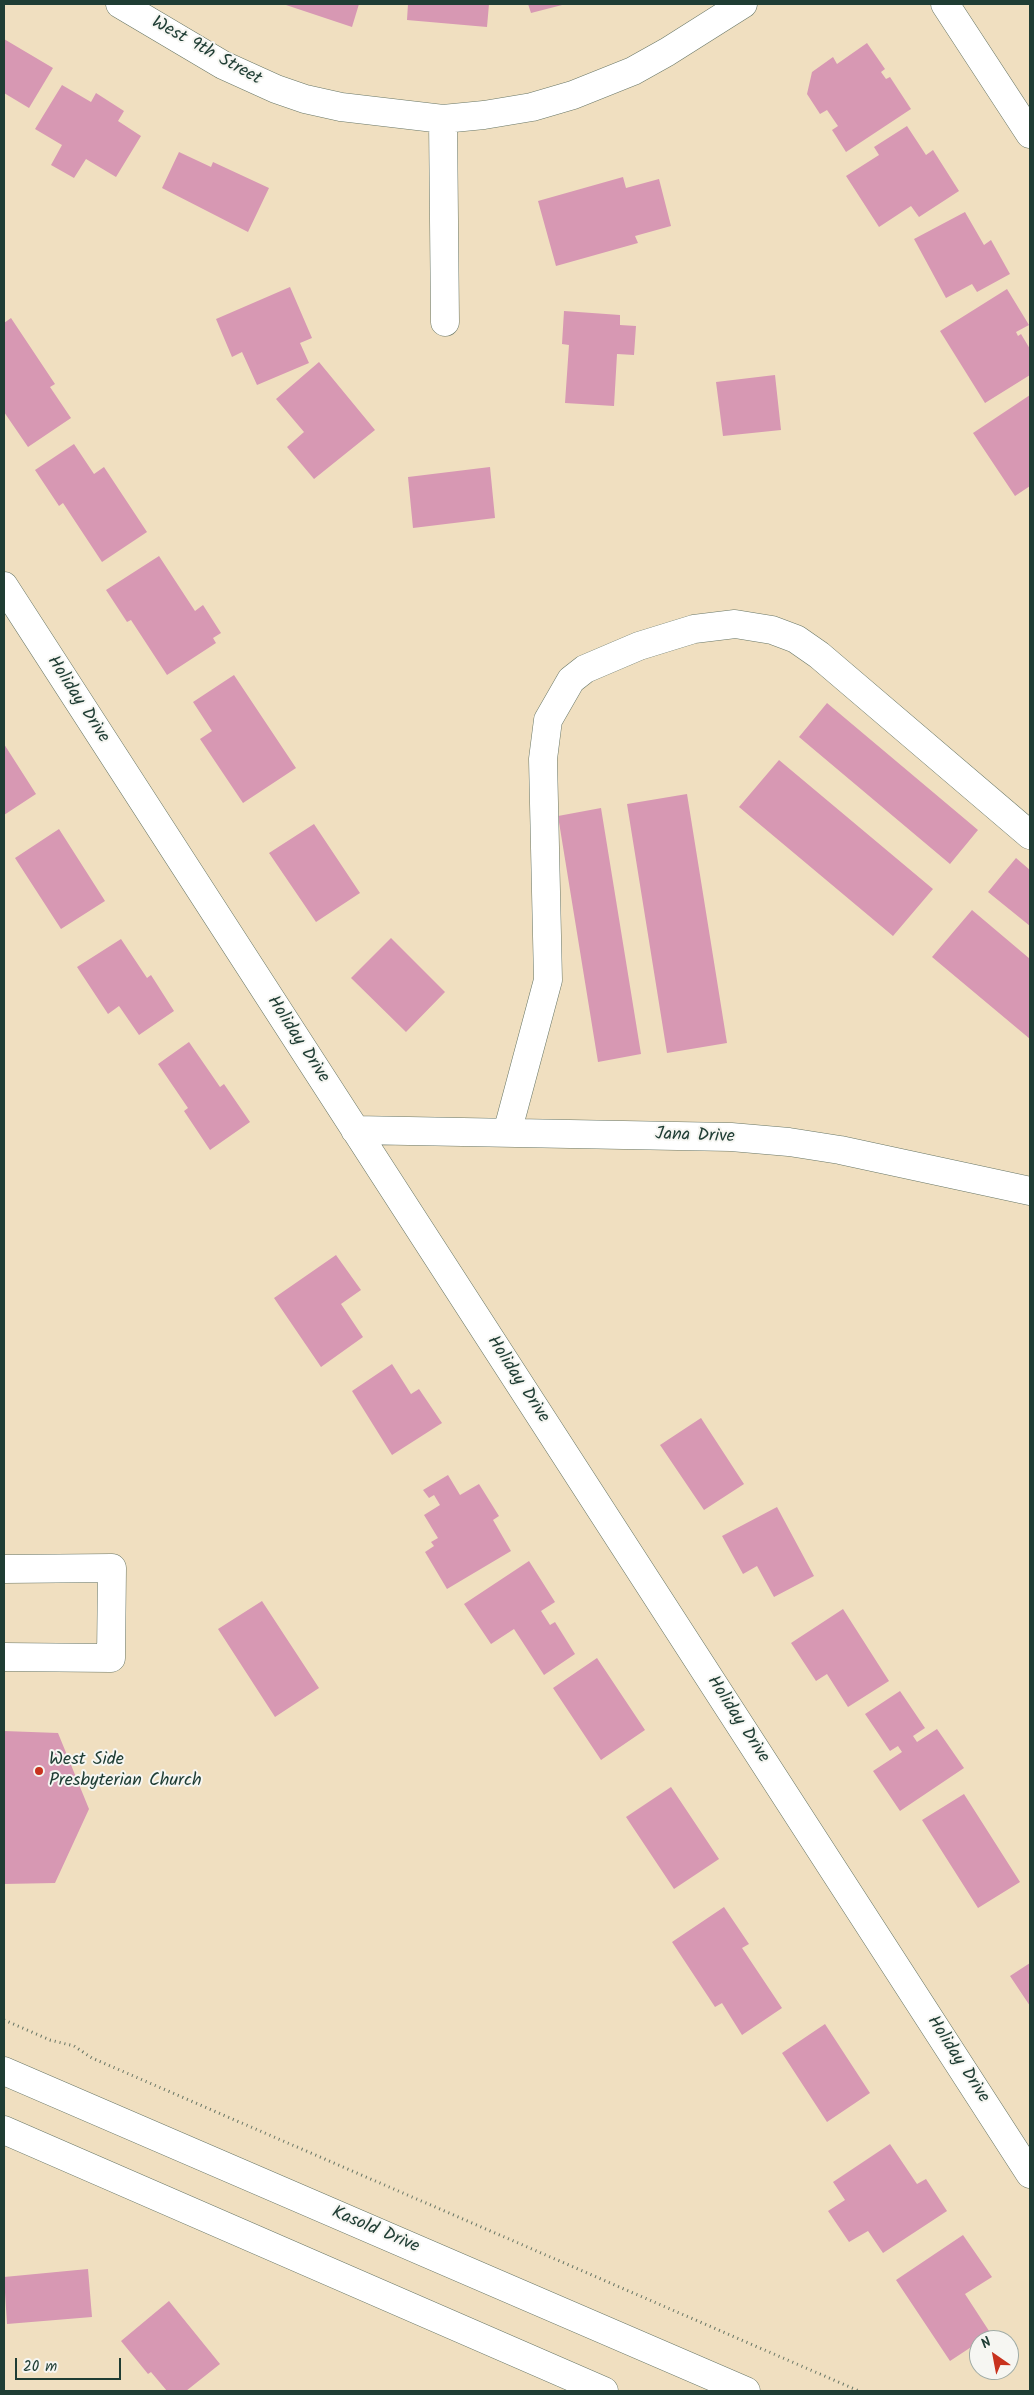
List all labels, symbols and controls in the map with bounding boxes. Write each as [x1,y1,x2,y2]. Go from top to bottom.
street label: West 9th Street [147,13,265,91]
street label: Holiday Drive [41,652,113,748]
street label: Holiday Drive [261,992,333,1088]
street label: Jana Drive [655,1125,735,1149]
street label: Holiday Drive [481,1332,553,1428]
street label: Holiday Drive [701,1672,773,1768]
place label: West Side Presbyterian Church [49,1750,202,1792]
marker: West Side Presbyterian Church [33,1765,45,1777]
street label: Holiday Drive [921,2012,993,2108]
street label: Kasold Drive [328,2203,422,2259]
north arrow [969,2330,1019,2380]
text: N [977,2332,996,2355]
scale bar [18,2348,124,2380]
text: 20 m [23,2355,57,2379]

